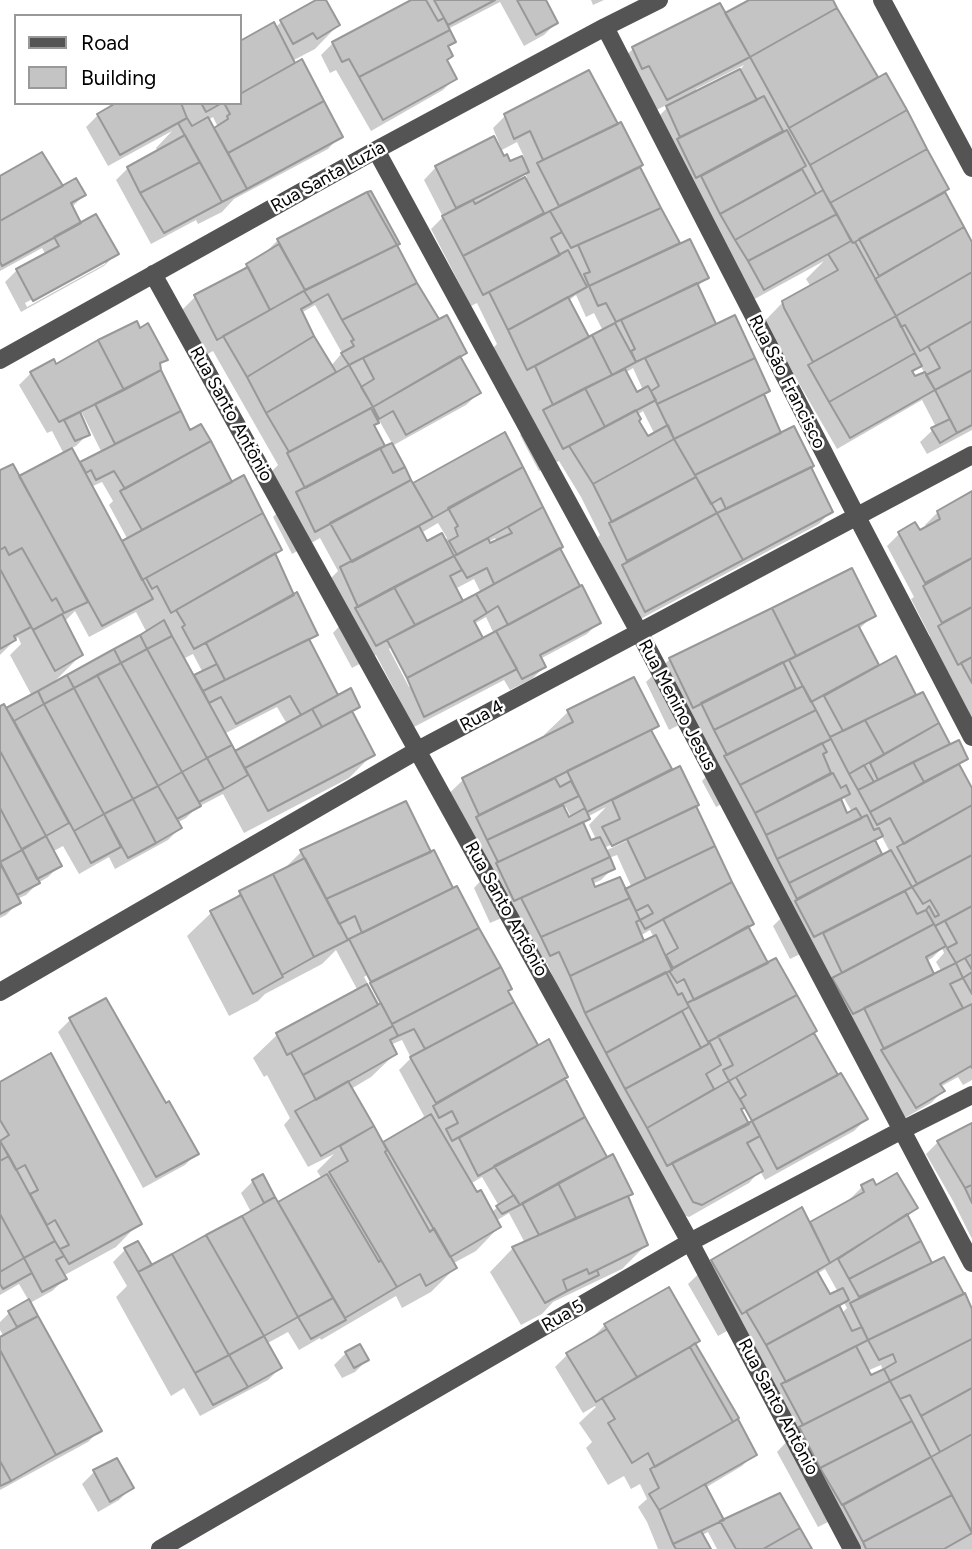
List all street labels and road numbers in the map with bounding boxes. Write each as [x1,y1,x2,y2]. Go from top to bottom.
street label: Rua Santa Luzia [267,137,389,217]
street label: Rua São Francisco [744,311,830,453]
street label: Rua Santo Antônio [185,343,277,485]
street label: Rua Menino Jesus [633,636,721,774]
street label: Rua 4 [457,696,507,736]
street label: Rua Santo Antônio [460,838,552,980]
street label: Rua 5 [538,1295,588,1337]
street label: Rua Santo Antônio [733,1335,823,1479]

